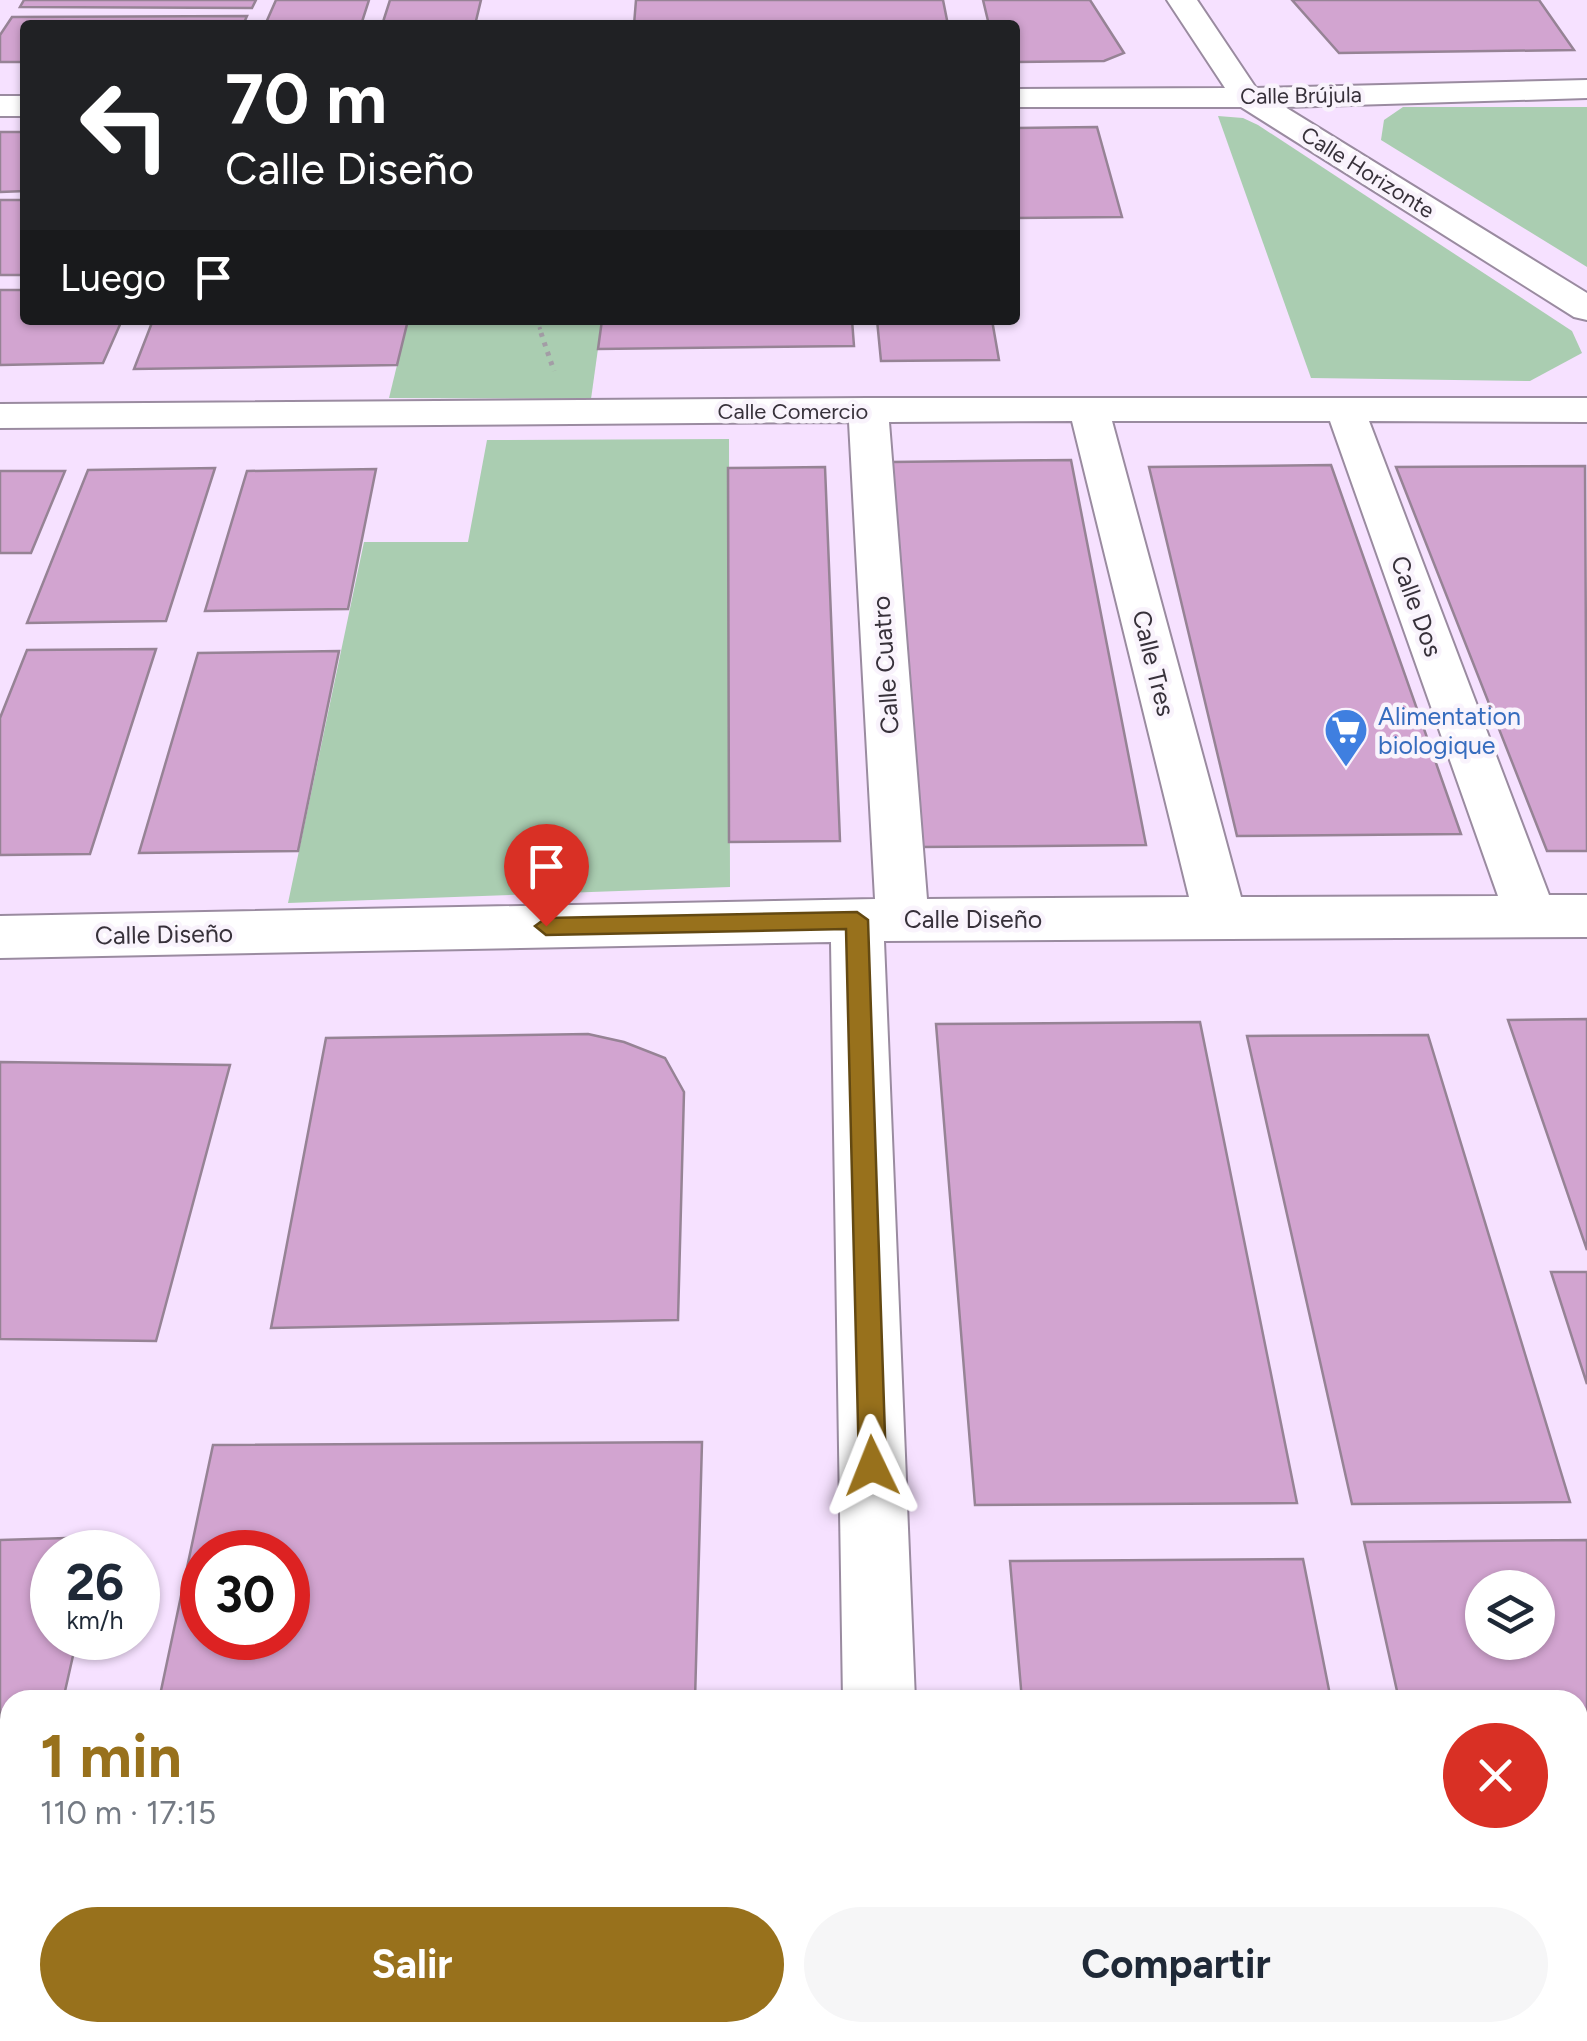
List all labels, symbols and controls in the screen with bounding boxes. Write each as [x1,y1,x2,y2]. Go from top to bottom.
text: 70 m [225,56,387,141]
icon: left [60,60,190,190]
street label: Calle Brújula [1240,81,1362,110]
street label: Calle Horizonte [1296,121,1439,224]
text: Calle Diseño [225,141,474,195]
icon: arrive [186,250,241,305]
text: Luego [60,255,166,301]
street label: Calle Comercio [718,398,868,425]
street label: Calle Dos [1385,552,1449,660]
street label: Calle Cuatro [865,595,905,735]
street label: Calle Tres [1126,607,1182,719]
place label: Alimentation biologique [1378,701,1521,760]
supermarket icon: Alimentation biologique [1323,707,1369,768]
pin [504,824,589,927]
icon: arrive [519,839,574,894]
street label: Calle Diseño [904,904,1042,934]
street label: Calle Diseño [95,918,233,950]
position arrow [820,1414,924,1518]
speed limit sign: 30 [180,1530,310,1660]
text: 26 [66,1552,124,1613]
map controls [1465,1570,1555,1660]
button: layers [1465,1570,1555,1660]
text: km/h [66,1605,124,1635]
text: 1 min [40,1720,182,1792]
button: close [1443,1723,1548,1828]
text: 110 m · 17:15 [40,1794,216,1832]
button: Salir [40,1907,784,2022]
button: Compartir [804,1907,1548,2022]

